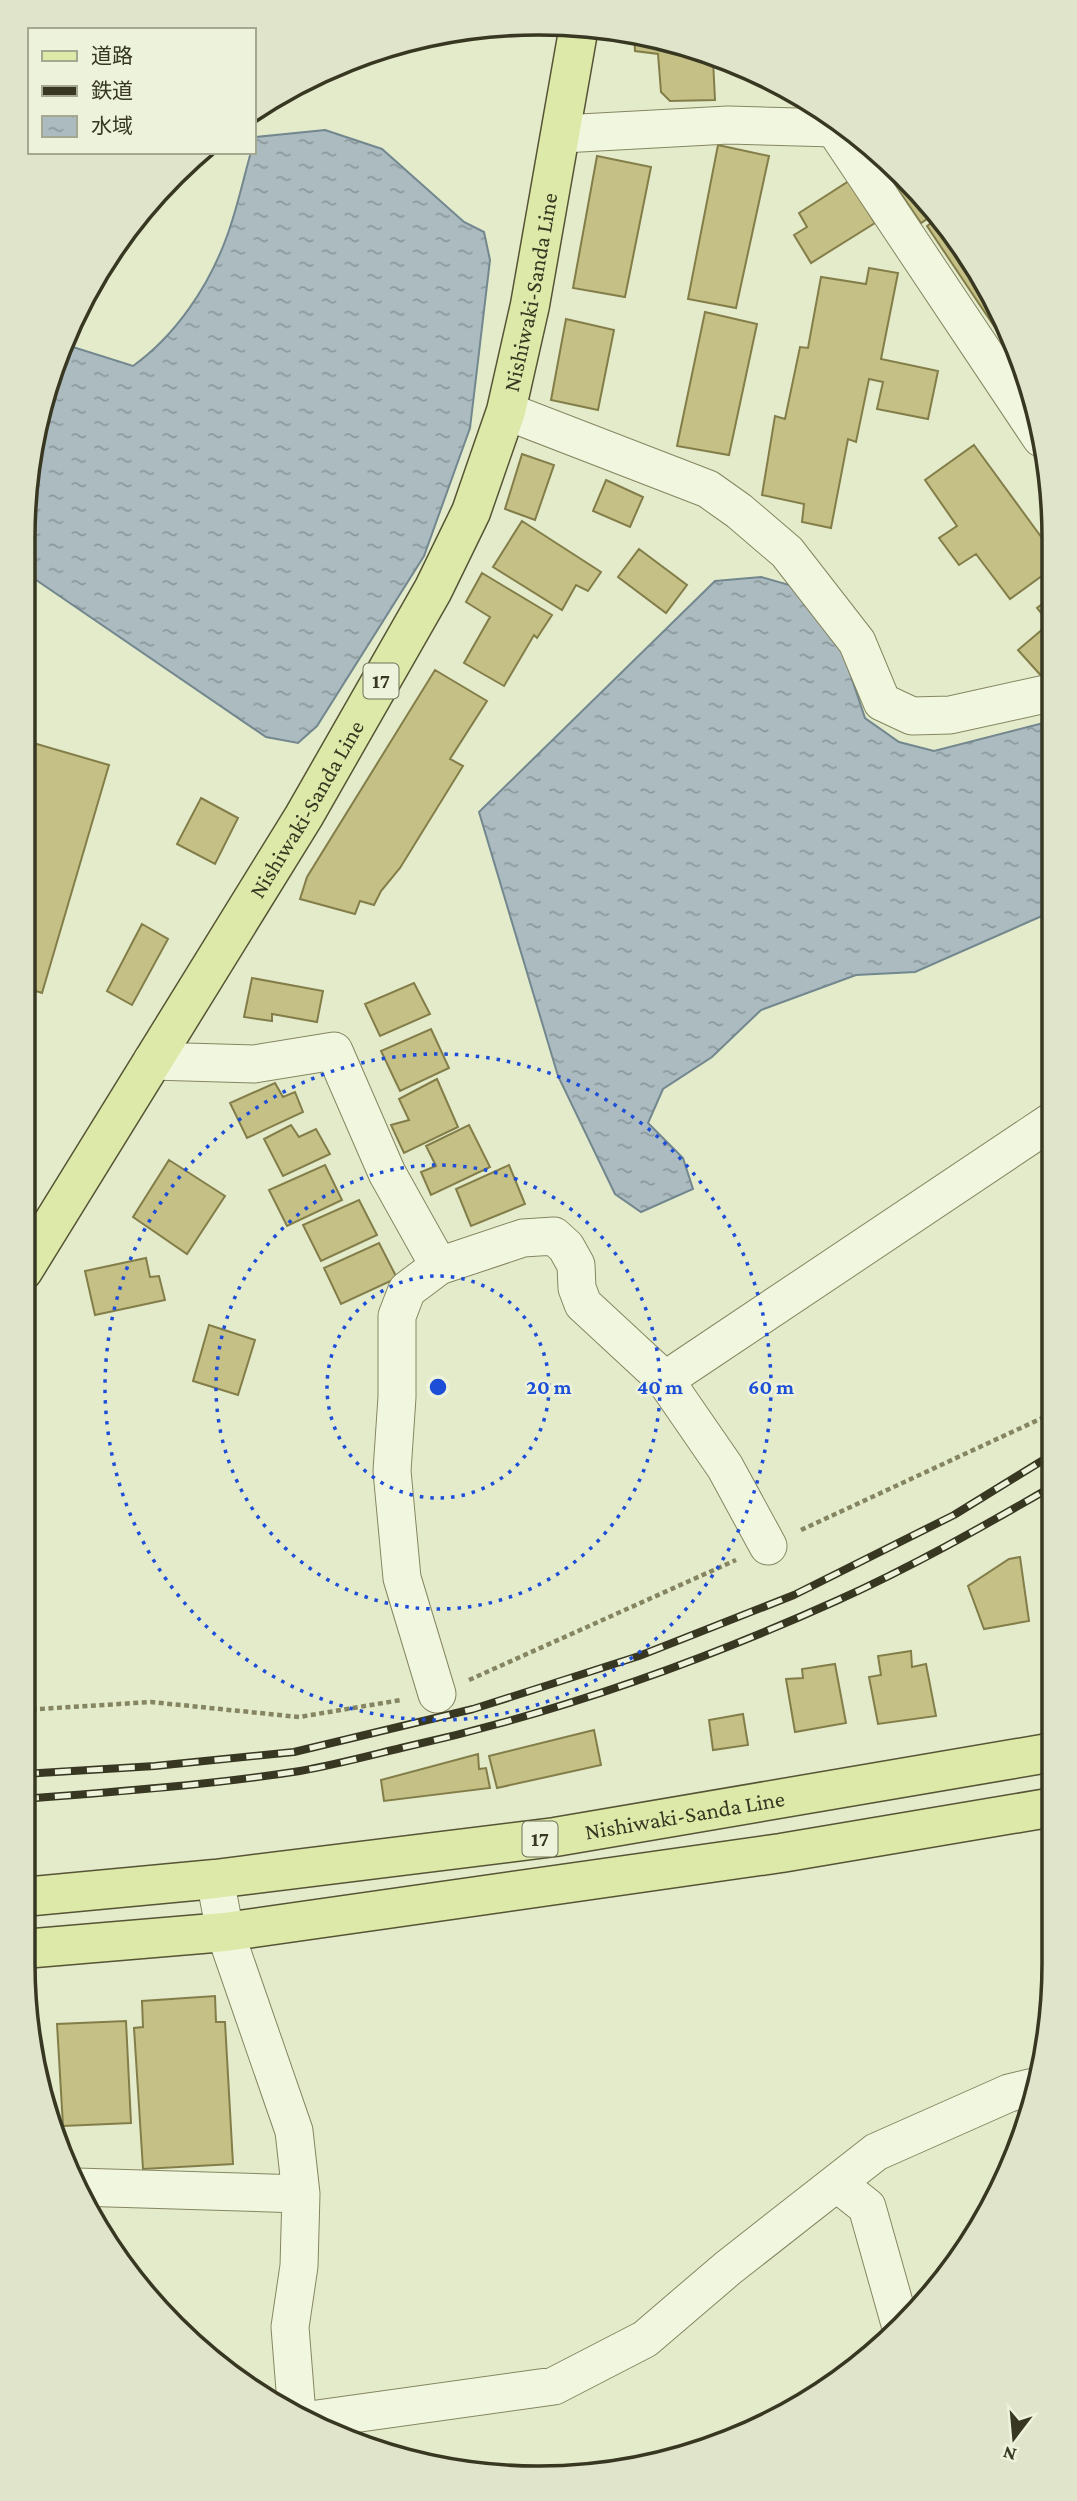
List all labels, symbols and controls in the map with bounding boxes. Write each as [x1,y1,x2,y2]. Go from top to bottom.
legend [28,28,256,154]
text: 道路 [91,44,133,68]
text: 鉄道 [91,79,133,103]
text: 水域 [91,114,133,138]
street label: Nishiwaki-Sanda Line [498,191,562,394]
road number: 17 [364,664,398,698]
street label: Nishiwaki-Sanda Line [244,715,369,903]
centre of rings [426,1375,450,1399]
text: 20 m [526,1375,572,1399]
text: 40 m [637,1375,683,1399]
text: 60 m [748,1375,794,1399]
street label: Nishiwaki-Sanda Line [583,1785,787,1845]
road number: 17 [522,1822,558,1856]
north arrow [979,2403,1049,2473]
text: N [1000,2442,1019,2466]

